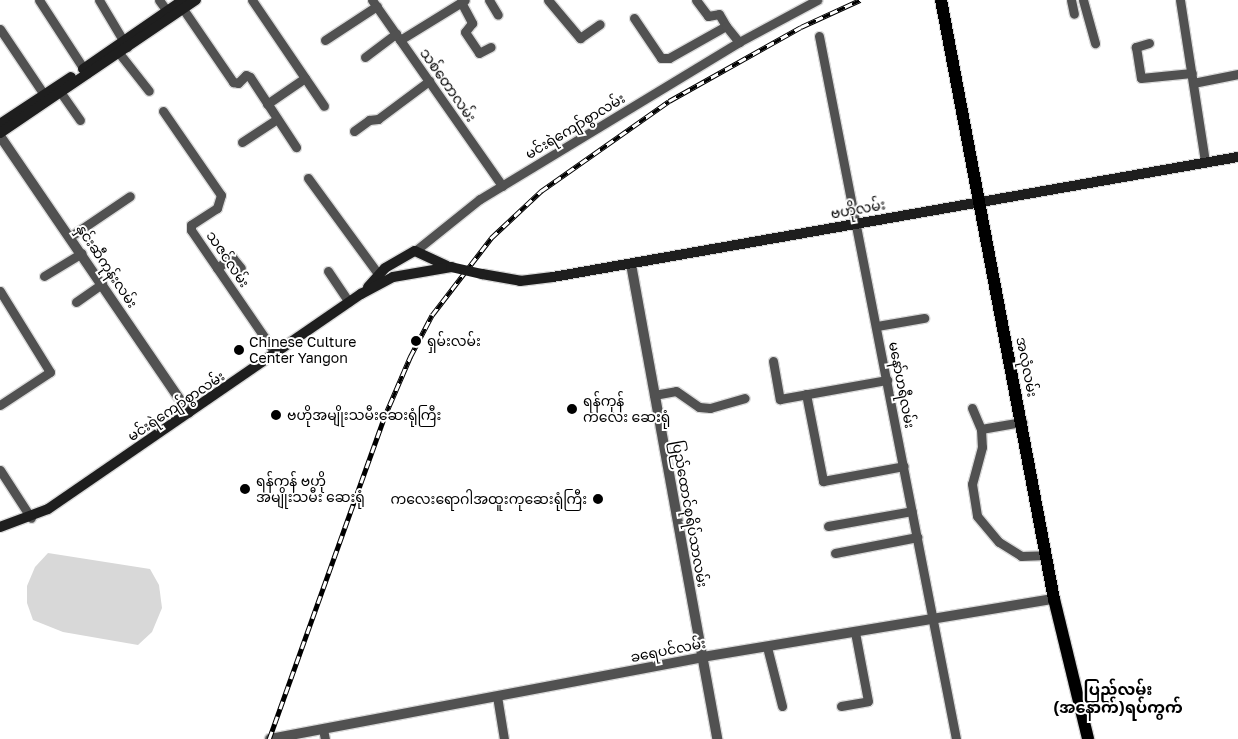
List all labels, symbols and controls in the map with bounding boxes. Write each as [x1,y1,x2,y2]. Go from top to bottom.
street label: သစ်တောလမ်း [416,45,480,125]
street label: မင်းရဲကျော်စွာလမ်း [522,90,628,162]
street label: ဗဟိုလမ်း [829,196,887,222]
street label: နှင်းဆီကုန်းလမ်း [73,221,141,311]
street label: သဇင်လမ်း [203,228,253,290]
place label: ရှမ်းလမ်း [427,333,481,349]
place label: Chinese Culture Center Yangon [249,334,356,367]
marker: ရှမ်းလမ်း [409,334,423,348]
street label: အလုံလမ်း [1013,336,1041,398]
street label: မနော်ဟရီလမ်း [885,340,919,430]
marker: Chinese Culture Center Yangon [233,344,245,356]
street label: မင်းရဲကျော်စွာလမ်း [124,367,228,445]
place label: ရန်ကုန် ကလေး ဆေးရုံ [583,393,670,426]
marker: ရန်ကုန် ကလေး ဆေးရုံ [565,402,579,416]
place label: ဗဟိုအမျိုးသမီးဆေးရုံကြီး [287,407,441,423]
marker: ဗဟိုအမျိုးသမီးဆေးရုံကြီး [269,408,283,422]
street label: ပြည်ထောင်စုရိပ်သာလမ်း [669,439,711,589]
place label: ရန်ကုန် ဗဟို အမျိုးသမီး ဆေးရုံ [256,473,365,506]
marker: ရန်ကုန် ဗဟို အမျိုးသမီး ဆေးရုံ [238,482,252,496]
place label: ကလေးရောဂါအထူးကုဆေးရုံကြီး [390,491,587,507]
marker: ကလေးရောဂါအထူးကုဆေးရုံကြီး [591,492,605,506]
street label: ခရေပင်လမ်း [629,634,707,666]
district label: ပြည်လမ်း (အနောက်)ရပ်ကွက် [1053,679,1183,717]

